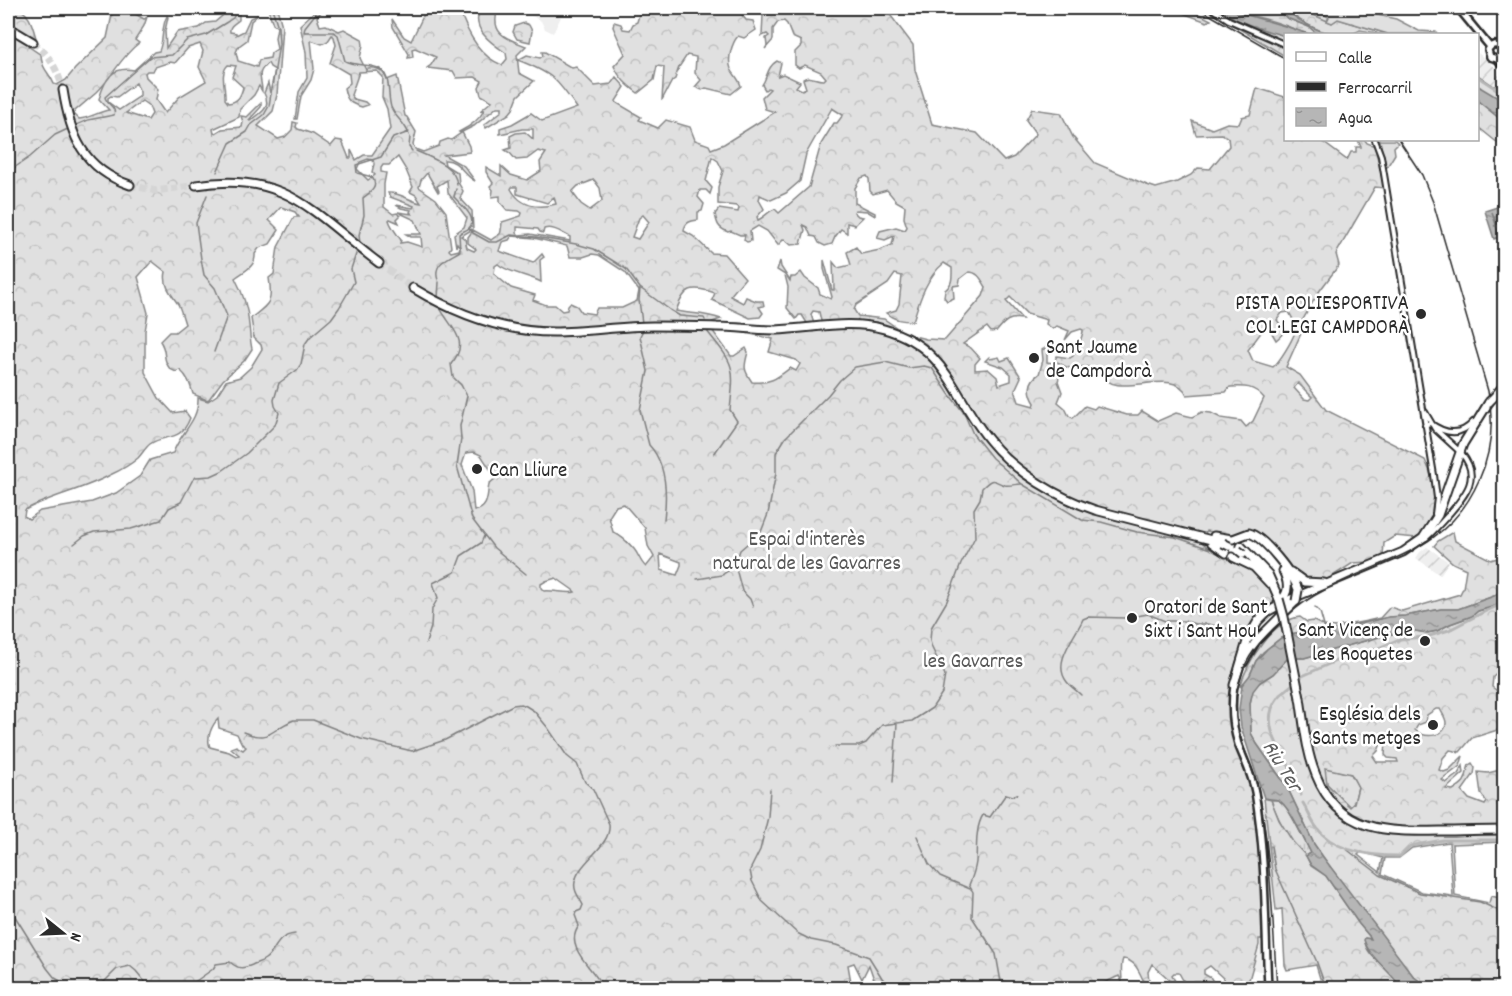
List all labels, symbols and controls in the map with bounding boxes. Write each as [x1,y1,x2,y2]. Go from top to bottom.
legend [1284,33,1479,141]
text: Calle [1338,47,1372,72]
text: Ferrocarril [1338,77,1413,102]
text: Agua [1338,107,1372,132]
place label: PISTA POLIESPORTIVA COL·LEGI CAMPDORÀ [1235,290,1409,344]
marker: PISTA POLIESPORTIVA COL·LEGI CAMPDORÀ [1414,307,1428,321]
place label: Sant Jaume de Campdorà [1046,334,1152,388]
marker: Sant Jaume de Campdorà [1027,351,1041,365]
place label: Can Lliure [489,457,567,487]
marker: Can Lliure [470,462,484,476]
park label: Espai d'interès natural de les Gavarres [713,526,901,580]
place label: Oratori de Sant Sixt i Sant Hou [1144,594,1268,648]
marker: Oratori de Sant Sixt i Sant Hou [1125,611,1139,625]
place label: Sant Vicenç de les Roquetes [1298,617,1413,671]
marker: Sant Vicenç de les Roquetes [1418,634,1432,648]
park label: les Gavarres [923,648,1023,678]
place label: Església dels Sants metges [1312,701,1421,755]
marker: Església dels Sants metges [1426,718,1440,732]
water label: Riu Ter [1253,735,1310,801]
north arrow [33,903,93,963]
text: N [63,930,87,944]

